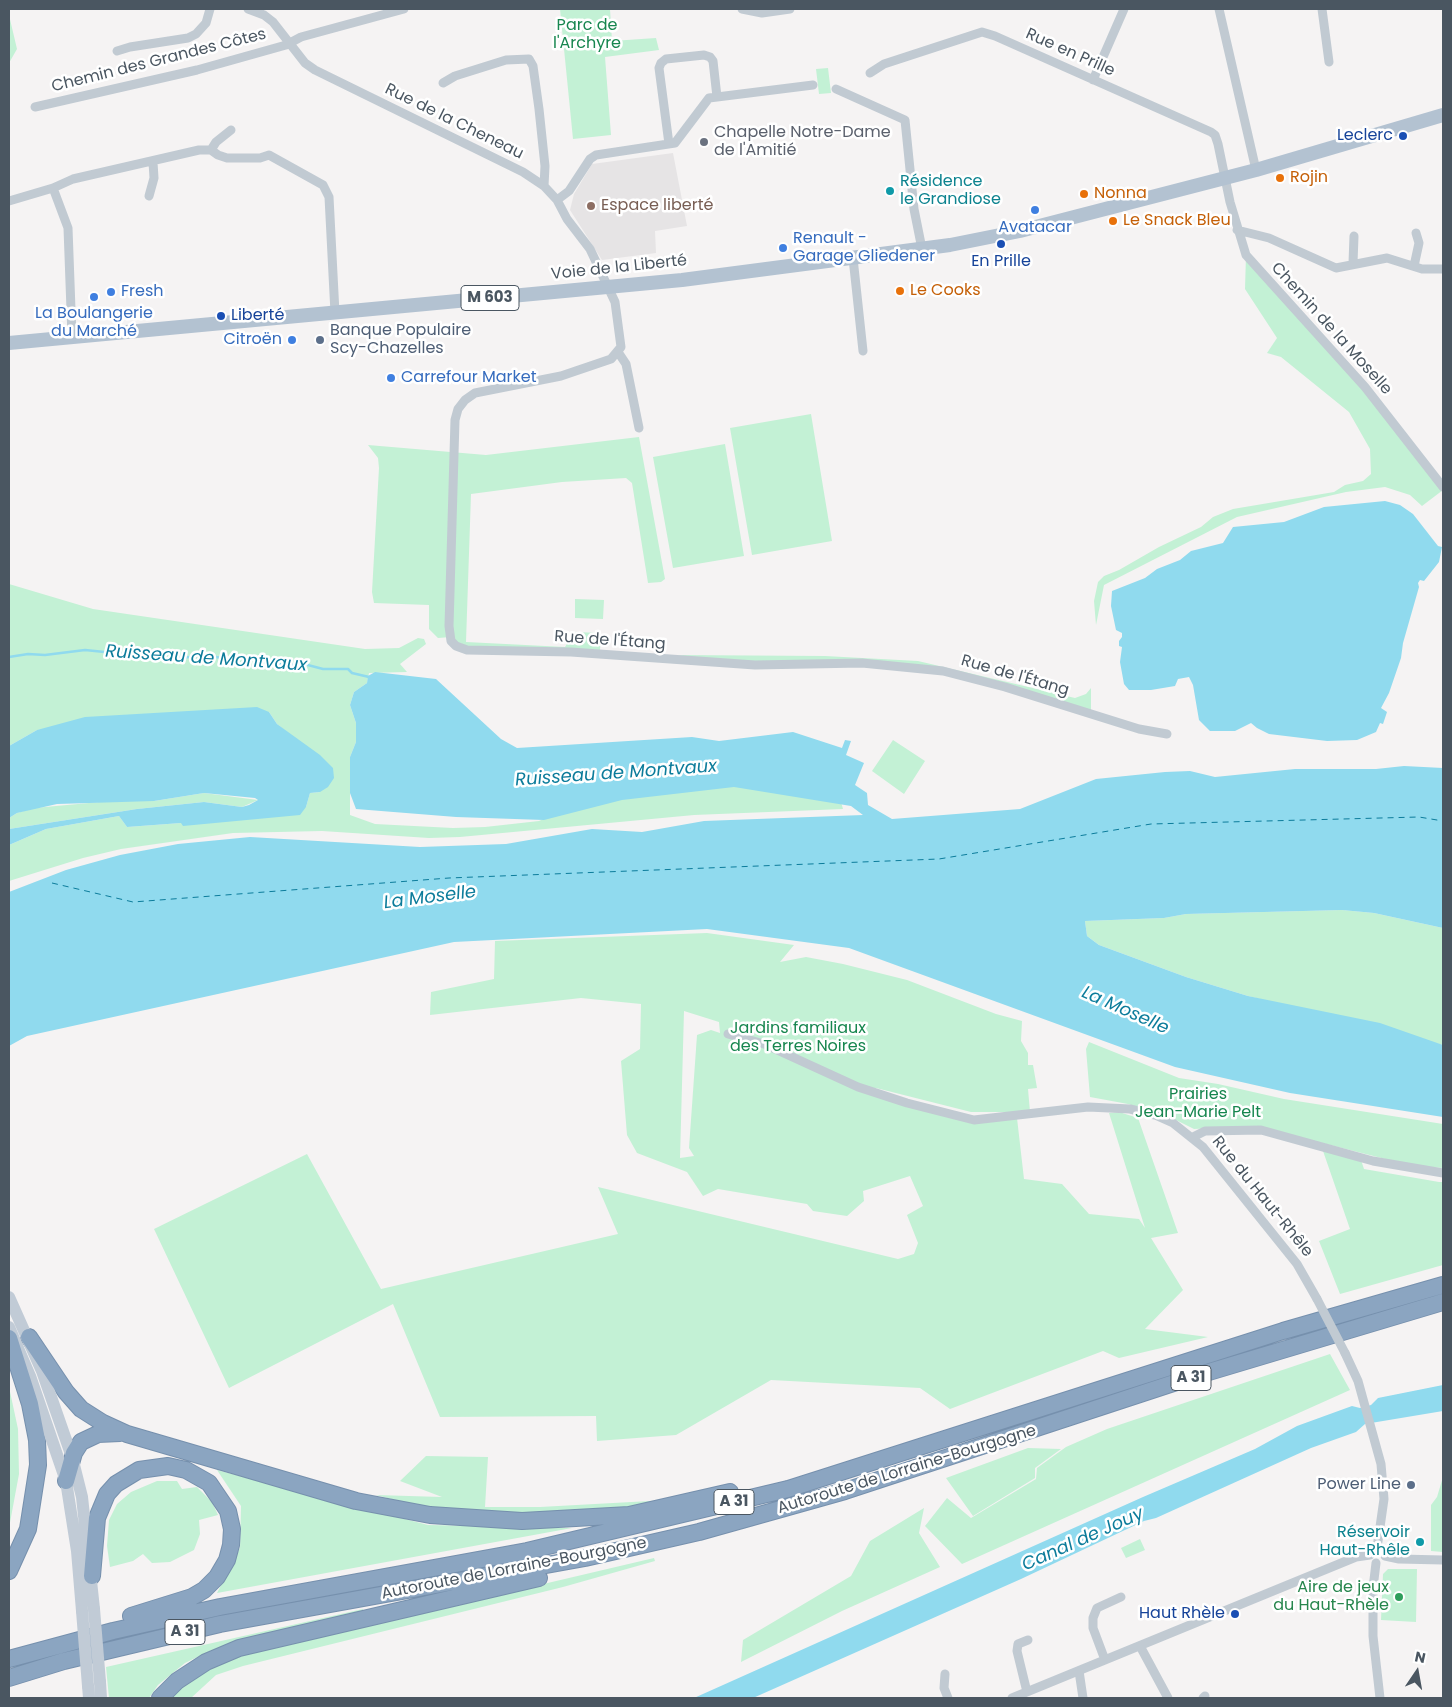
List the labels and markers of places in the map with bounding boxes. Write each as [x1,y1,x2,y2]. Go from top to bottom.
place label: Chapelle Notre-Dame de l'Amitié [714,123,891,161]
place label: Leclerc [1337,126,1393,146]
marker: Leclerc [1397,130,1409,142]
marker: Chapelle Notre-Dame de l'Amitié [698,136,710,148]
place label: Rojin [1290,168,1328,188]
place label: Résidence le Grandiose [900,172,1001,210]
marker: Rojin [1274,172,1286,184]
place label: Nonna [1094,184,1147,204]
marker: Résidence le Grandiose [884,185,896,197]
marker: Nonna [1078,188,1090,200]
place label: Espace liberté [601,196,713,216]
marker: Espace liberté [585,200,597,212]
marker: Avatacar [1029,204,1041,216]
place label: Le Snack Bleu [1123,211,1231,231]
marker: Le Snack Bleu [1107,215,1119,227]
place label: Avatacar [998,218,1072,238]
place label: Renault - Garage Gliedener [793,229,935,267]
marker: En Prille [995,238,1007,250]
marker: Renault - Garage Gliedener [777,242,789,254]
place label: En Prille [971,252,1031,272]
place label: Le Cooks [910,281,981,301]
place label: Fresh [121,282,164,302]
marker: Le Cooks [894,285,906,297]
marker: Fresh [105,286,117,298]
marker: La Boulangerie du Marché [88,291,100,303]
place label: La Boulangerie du Marché [35,304,153,342]
place label: Liberté [231,306,284,326]
marker: Liberté [215,310,227,322]
place label: Banque Populaire Scy-Chazelles [330,321,471,359]
place label: Citroën [224,330,282,350]
marker: Citroën [286,334,298,346]
marker: Banque Populaire Scy-Chazelles [314,334,326,346]
place label: Carrefour Market [401,368,537,388]
marker: Carrefour Market [385,372,397,384]
place label: Power Line [1317,1475,1401,1495]
marker: Power Line [1405,1479,1417,1491]
place label: Réservoir Haut-Rhêle [1319,1523,1410,1561]
marker: Réservoir Haut-Rhêle [1414,1536,1426,1548]
place label: Aire de jeux du Haut-Rhèle [1273,1578,1389,1616]
marker: Aire de jeux du Haut-Rhèle [1393,1591,1405,1603]
place label: Haut Rhèle [1139,1604,1225,1624]
marker: Haut Rhèle [1229,1608,1241,1620]

